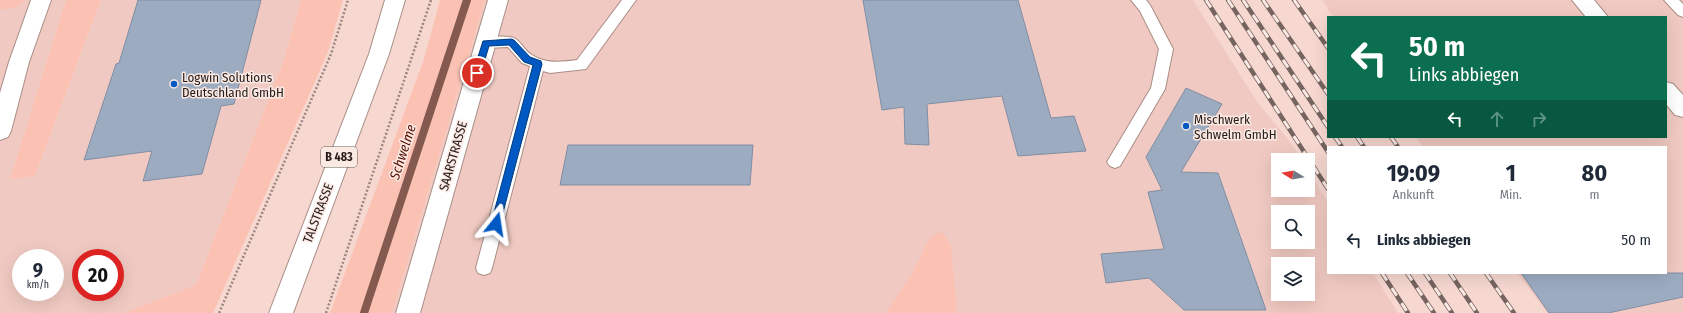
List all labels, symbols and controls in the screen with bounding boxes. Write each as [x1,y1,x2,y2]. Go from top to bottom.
text: 50 m [1409,30,1465,63]
icon: left [1343,32,1395,84]
pin [460,56,494,90]
icon: arrive [466,62,488,84]
text: Links abbiegen [1409,64,1519,86]
place label: Logwin Solutions Deutschland GmbH [182,70,284,100]
marker: Logwin Solutions Deutschland GmbH [169,79,179,89]
icon: left [1444,108,1466,130]
icon: ahead [1486,108,1508,130]
icon: right [1528,108,1550,130]
place label: Mischwerk Schwelm GmbH [1194,112,1277,142]
street label: SAARSTRASSE [436,119,470,193]
marker: Mischwerk Schwelm GmbH [1181,121,1191,131]
water label: Schwelme [386,122,420,183]
road number: B 483 [321,147,357,167]
north arrow [1271,153,1315,197]
map controls [1271,153,1315,301]
text: 19:09 [1387,159,1440,187]
text: 1 [1506,159,1516,187]
text: 80 [1582,159,1607,187]
street label: TALSTRASSE [300,181,336,245]
text: Ankunft [1393,187,1434,202]
text: Min. [1500,187,1522,202]
text: m [1589,187,1599,202]
position arrow [475,203,517,245]
button: search [1271,205,1315,249]
icon: left [1343,229,1365,251]
text: Links abbiegen [1377,231,1471,249]
text: 50 m [1621,231,1651,249]
speed limit sign: 20 [72,249,124,301]
button: layers [1271,257,1315,301]
text: 9 [33,258,43,282]
text: km/h [27,279,49,291]

